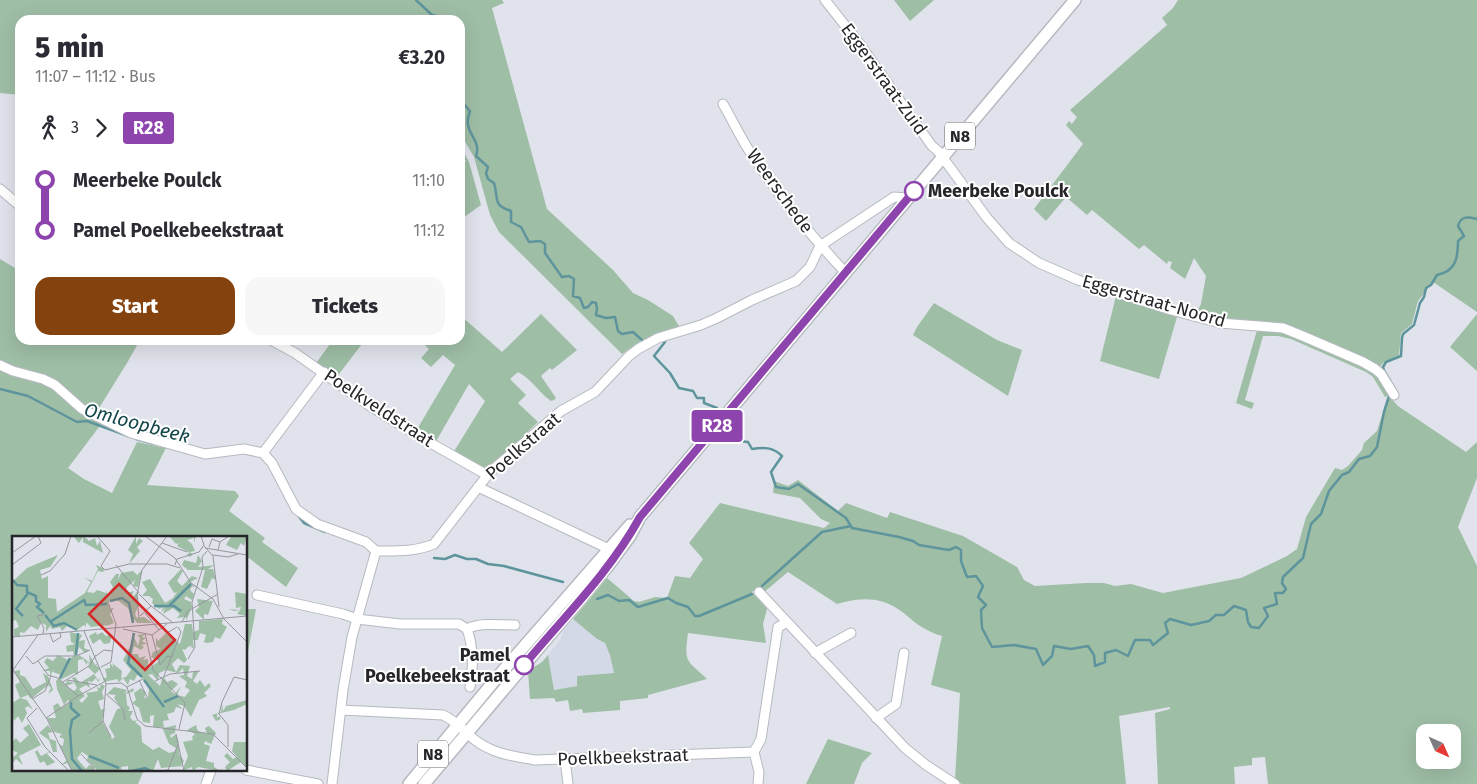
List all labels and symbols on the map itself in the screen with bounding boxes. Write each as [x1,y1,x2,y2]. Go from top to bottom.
street label: Eggerstraat-Zuid [836,19,932,139]
road number: N8 [945,122,975,150]
street label: Weerschede [742,145,818,237]
place label: Meerbeke Poulck [928,180,1070,202]
marker: Meerbeke Poulck [904,181,924,201]
street label: Eggerstraat-Noord [1080,270,1228,332]
street label: Poelkveldstraat [320,364,438,452]
water label: Omloopbeek [82,398,192,448]
street label: Poelkstraat [481,407,565,484]
line badge: R28 [688,410,746,442]
inset map [12,536,248,772]
place label: Pamel Poelkebeekstraat [365,644,511,687]
marker: Pamel Poelkebeekstraat [514,655,534,675]
north arrow [1416,724,1461,769]
road number: N8 [418,741,448,768]
street label: Poelkbeekstraat [557,744,690,770]

